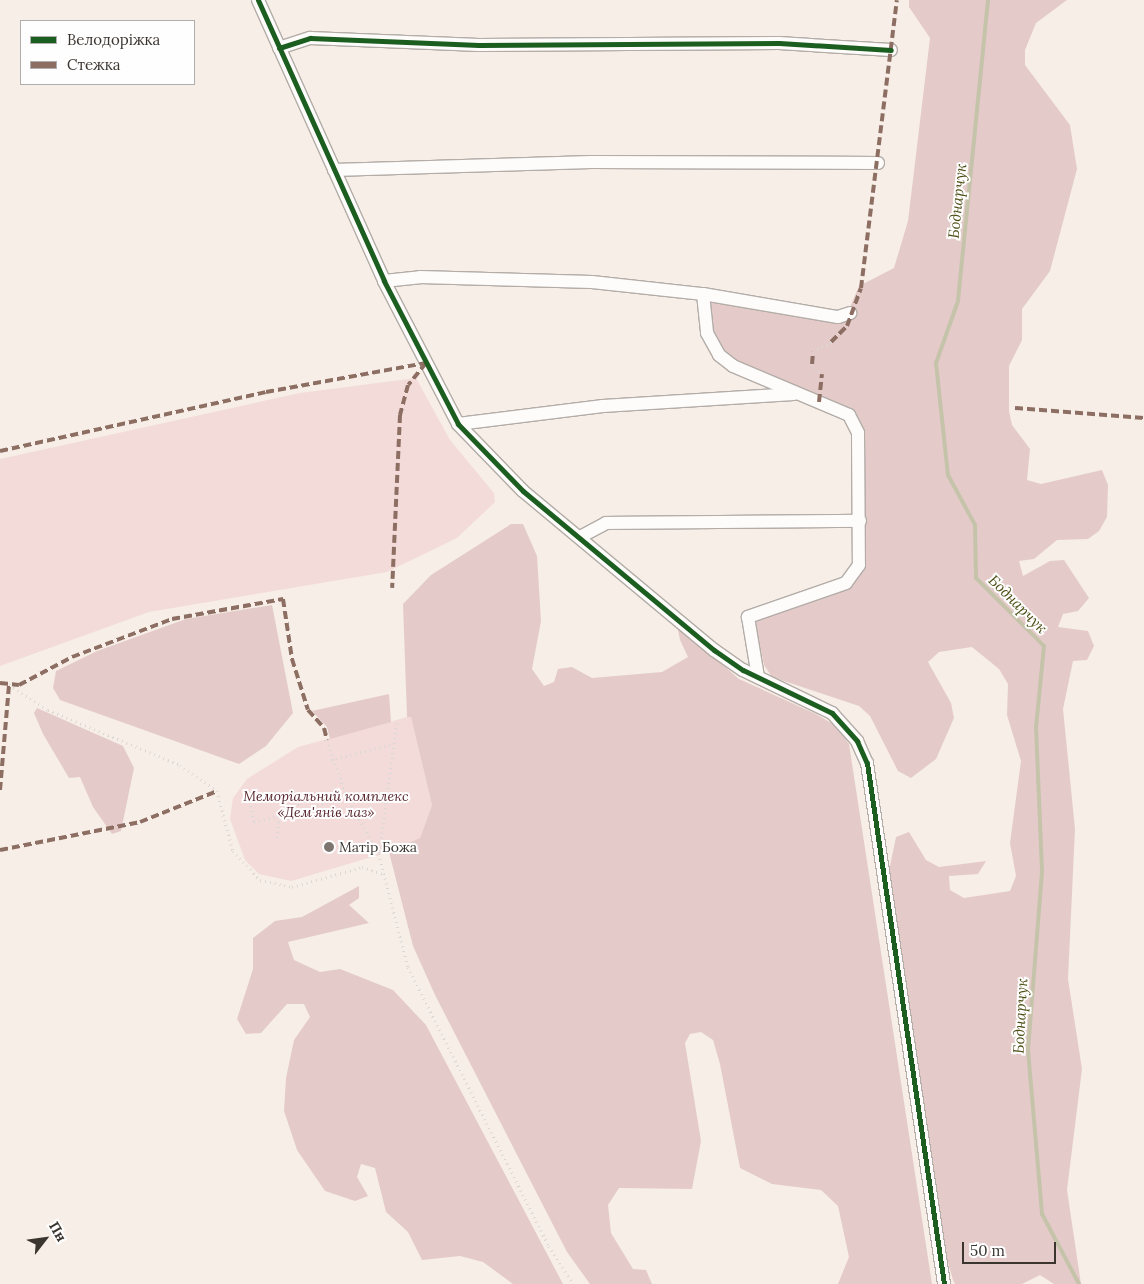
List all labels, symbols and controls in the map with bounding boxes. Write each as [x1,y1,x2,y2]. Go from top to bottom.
legend [20,20,195,85]
text: Велодоріжка [67,30,160,49]
text: Стежка [67,55,120,74]
water label: Боднарчук [944,163,970,239]
water label: Боднарчук [985,571,1051,637]
park label: Меморіальний комплекс «Дем'янів лаз» [243,788,409,820]
place label: Матір Божа [339,839,417,855]
marker: Матір Божа [323,841,335,853]
water label: Боднарчук [1009,978,1031,1054]
north arrow [20,1214,70,1264]
text: Пн [45,1218,71,1245]
scale bar [964,1232,1058,1264]
text: 50 m [970,1241,1005,1260]

